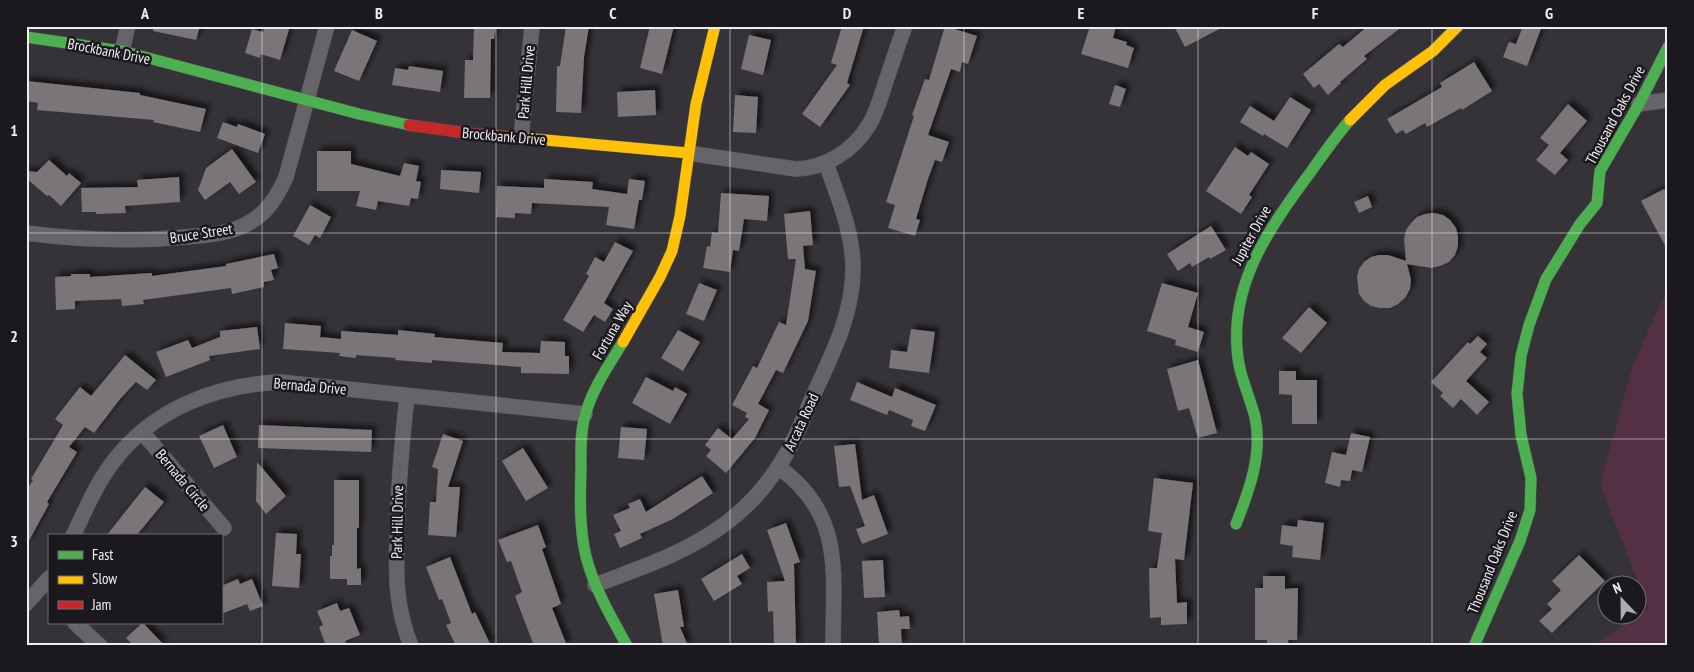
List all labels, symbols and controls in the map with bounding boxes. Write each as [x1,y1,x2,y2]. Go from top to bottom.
text: A [140,3,150,23]
text: B [375,3,383,23]
text: C [609,3,617,23]
text: D [843,3,852,23]
text: E [1078,3,1085,23]
text: F [1312,3,1319,23]
text: G [1545,3,1553,23]
street label: Brockbank Drive [66,34,152,68]
street label: Park Hill Drive [513,44,539,120]
street label: Thousand Oaks Drive [1581,62,1649,168]
text: 1 [10,120,18,140]
street label: Brockbank Drive [461,123,547,149]
street label: Jupiter Drive [1227,202,1275,269]
street label: Bruce Street [168,219,234,247]
street label: Fortuna Way [588,297,637,363]
text: 2 [10,326,18,346]
street label: Bernada Drive [273,373,347,399]
street label: Arcata Road [779,390,823,454]
street label: Bernada Circle [152,445,214,515]
street label: Park Hill Drive [387,485,407,559]
street label: Thousand Oaks Drive [1463,508,1521,616]
text: 3 [10,531,18,551]
legend [48,534,222,624]
text: Fast [92,545,113,564]
text: Slow [92,569,117,588]
north arrow [1596,574,1646,624]
text: N [1610,578,1624,598]
text: Jam [91,595,111,614]

